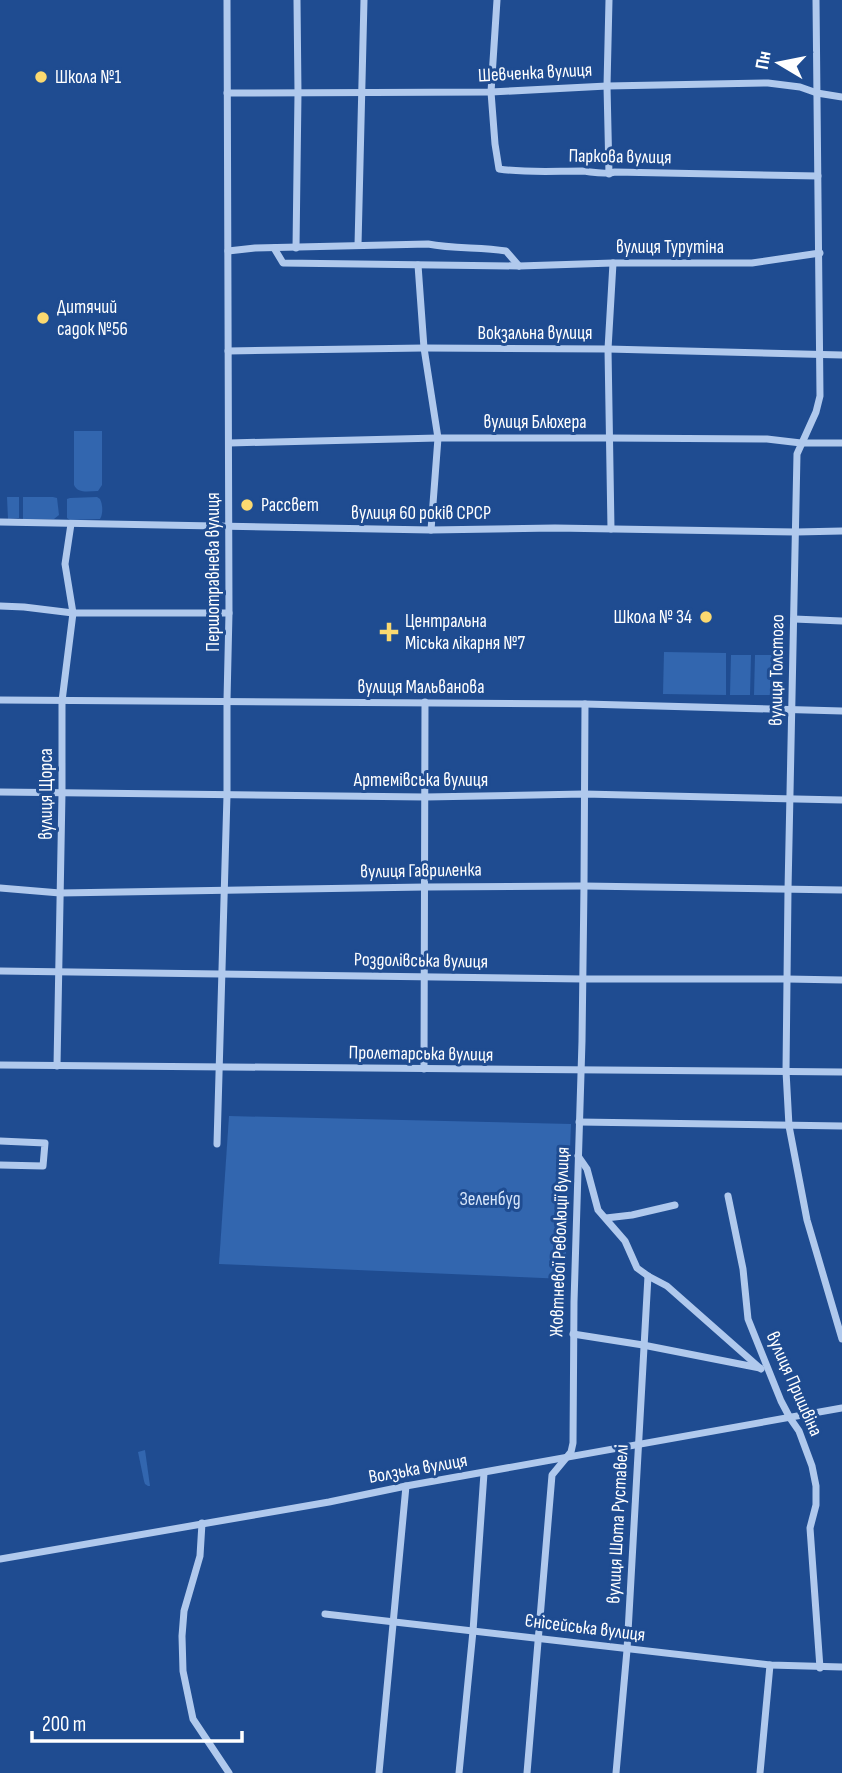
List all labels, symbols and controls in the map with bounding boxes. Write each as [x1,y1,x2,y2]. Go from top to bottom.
north arrow [744,28,814,98]
text: Пн [751,49,777,71]
street label: Шевченка вулиця [477,59,593,87]
place label: Школа №1 [55,66,121,89]
marker: Школа №1 [33,69,49,85]
street label: Паркова вулиця [568,145,672,169]
street label: вулиця Турутіна [616,236,724,259]
place label: Дитячий садок №56 [57,296,128,341]
marker: Дитячий садок №56 [35,310,51,326]
street label: Вокзальна вулиця [477,322,593,345]
street label: вулиця Блюхера [483,411,587,434]
street label: Першотравнева вулиця [202,492,225,652]
place label: Рассвет [261,494,319,517]
marker: Рассвет [239,497,255,513]
street label: вулиця 60 років СРСР [351,502,491,525]
place label: Школа № 34 [614,606,692,629]
marker: Школа № 34 [698,609,714,625]
place label: Центральна Міська лікарня №7 [405,610,526,655]
street label: вулиця Толстого [765,614,789,726]
marker: Центральна Міська лікарня №7 [379,622,399,642]
street label: вулиця Мальванова [357,676,485,699]
street label: вулиця Щорса [35,748,58,840]
street label: Артемівська вулиця [353,769,488,792]
street label: вулиця Гавриленка [360,858,482,884]
street label: Роздолівська вулиця [354,948,488,974]
street label: Пролетарська вулиця [348,1041,494,1067]
street label: Жовтневої Революції вулиця [545,1147,575,1337]
park label: Зеленбуд [459,1188,521,1211]
street label: вулиця Пришвіна [761,1328,827,1440]
street label: вулиця Шота Руставелі [602,1444,634,1604]
street label: Волзька вулиця [367,1449,469,1489]
street label: Єнісейська вулиця [524,1609,646,1647]
scale bar [32,1700,242,1744]
text: 200 m [42,1712,86,1737]

